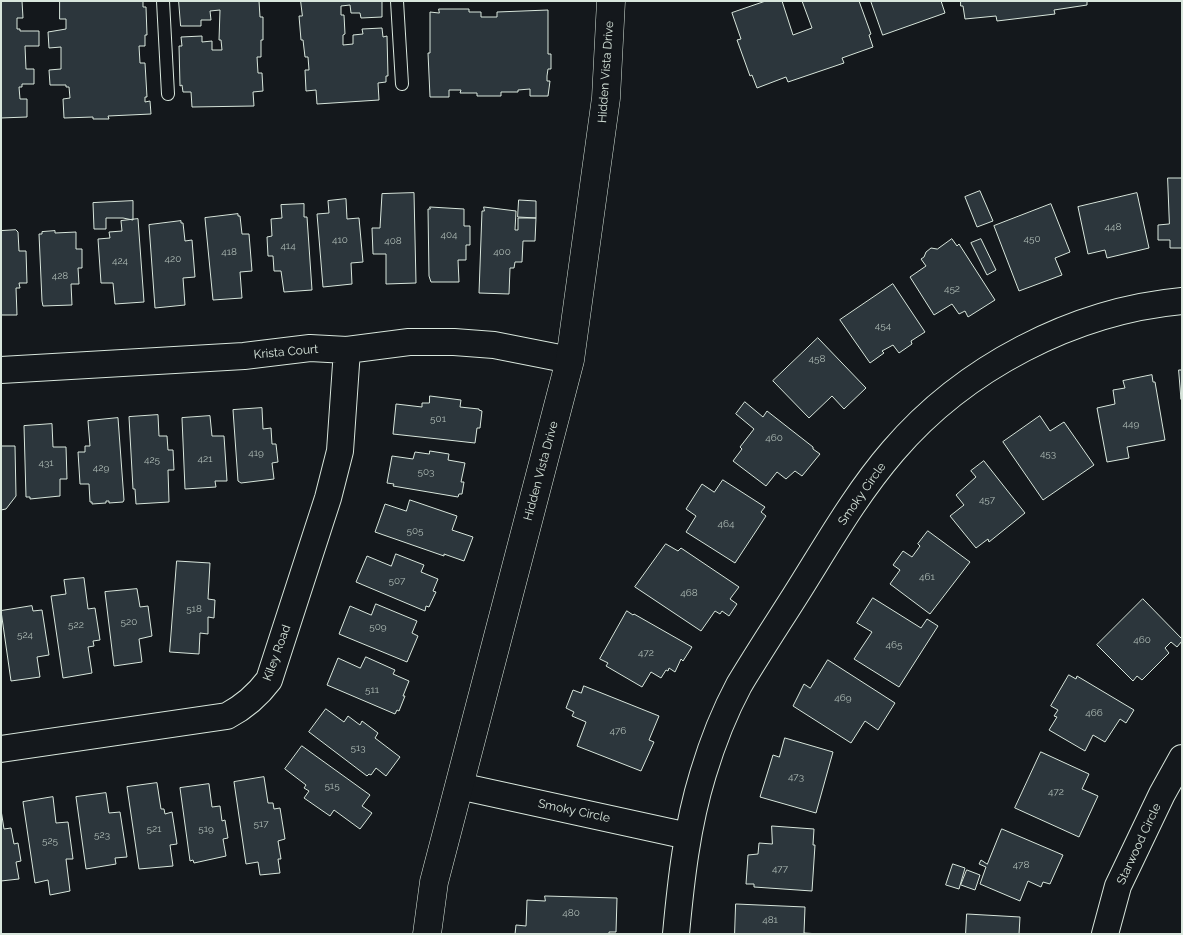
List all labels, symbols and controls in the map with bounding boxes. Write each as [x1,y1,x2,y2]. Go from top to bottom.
street label: Hidden Vista Drive [595,20,617,124]
house number: 448 [1105,221,1121,233]
house number: 404 [440,229,458,241]
house number: 450 [1023,233,1041,245]
house number: 410 [332,234,348,246]
house number: 408 [384,235,402,247]
house number: 414 [280,240,296,252]
house number: 418 [221,246,237,258]
house number: 400 [493,246,511,258]
house number: 420 [165,253,181,265]
house number: 424 [112,255,128,267]
house number: 428 [52,270,68,282]
house number: 452 [944,283,960,295]
house number: 454 [875,320,891,332]
street label: Krista Court [253,342,319,362]
house number: 458 [809,353,825,365]
house number: 501 [430,413,446,425]
house number: 449 [1123,418,1139,430]
street label: Hidden Vista Drive [521,420,561,522]
house number: 460 [765,432,783,444]
house number: 419 [248,447,264,459]
house number: 453 [1040,448,1056,460]
house number: 421 [198,453,212,465]
house number: 425 [144,454,160,466]
house number: 431 [38,457,54,469]
street label: Smoky Circle [835,460,889,528]
house number: 429 [93,462,109,474]
house number: 503 [418,466,434,478]
house number: 457 [979,494,995,506]
house number: 464 [718,518,734,530]
house number: 505 [406,525,424,537]
house number: 461 [919,571,935,583]
house number: 507 [389,575,405,587]
house number: 468 [680,587,698,599]
house number: 518 [186,603,202,615]
house number: 520 [121,616,137,628]
house number: 522 [68,619,84,631]
house number: 509 [369,621,387,633]
street label: Kiley Road [260,623,294,683]
house number: 524 [17,629,33,641]
house number: 460 [1133,634,1151,646]
house number: 465 [886,639,902,651]
house number: 472 [638,647,654,659]
house number: 511 [365,684,379,696]
house number: 469 [834,692,852,704]
house number: 466 [1085,707,1103,719]
house number: 476 [610,725,626,737]
house number: 513 [350,742,366,754]
house number: 473 [788,771,804,783]
house number: 515 [324,780,340,792]
house number: 472 [1048,786,1064,798]
street label: Smoky Circle [537,796,611,826]
street label: Starwood Circle [1114,801,1164,887]
house number: 517 [253,818,269,830]
house number: 521 [147,823,161,835]
house number: 519 [198,823,214,835]
house number: 523 [94,829,110,841]
house number: 525 [42,835,58,847]
house number: 478 [1013,859,1029,871]
house number: 477 [772,863,788,875]
house number: 480 [562,907,580,919]
house number: 481 [762,914,778,926]

